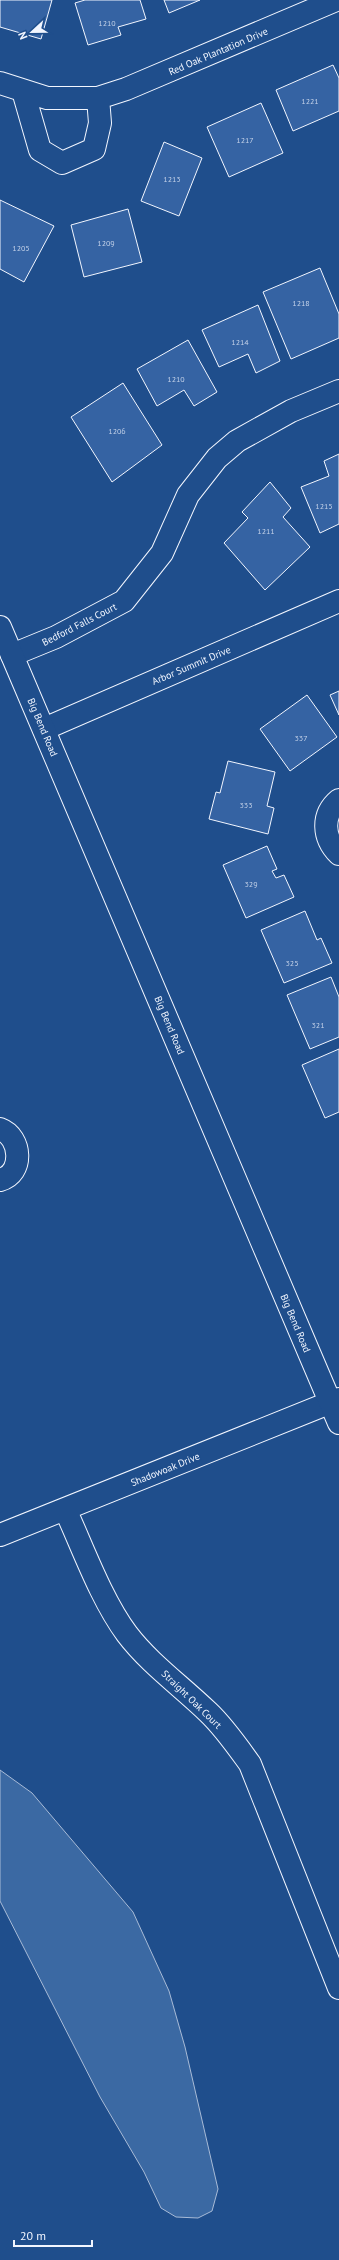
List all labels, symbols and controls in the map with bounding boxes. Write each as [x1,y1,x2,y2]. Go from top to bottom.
north arrow [12,12,52,52]
house number: 1210 [98,18,116,28]
street label: Red Oak Plantation Drive [166,25,270,78]
text: N [15,30,31,42]
house number: 1221 [301,96,319,106]
house number: 1217 [236,135,254,145]
house number: 1213 [163,174,181,184]
house number: 1209 [97,238,115,248]
house number: 1205 [12,243,30,253]
house number: 1218 [292,298,310,308]
house number: 1214 [231,337,249,347]
house number: 1210 [167,374,185,384]
house number: 1206 [108,426,126,436]
house number: 1215 [315,501,333,511]
house number: 1211 [257,526,275,536]
street label: Bedford Falls Court [40,600,119,649]
street label: Arbor Summit Drive [150,643,232,688]
street label: Big Bend Road [24,696,61,758]
house number: 337 [294,733,308,743]
house number: 333 [239,800,253,810]
house number: 329 [244,879,258,889]
house number: 325 [285,958,299,968]
street label: Big Bend Road [151,994,188,1056]
house number: 321 [311,1020,325,1030]
street label: Big Bend Road [277,1292,314,1354]
street label: Shadowoak Drive [129,1450,202,1489]
street label: Straight Oak Court [159,1667,225,1732]
scale bar [14,2222,92,2248]
text: 20 m [20,2228,46,2243]

